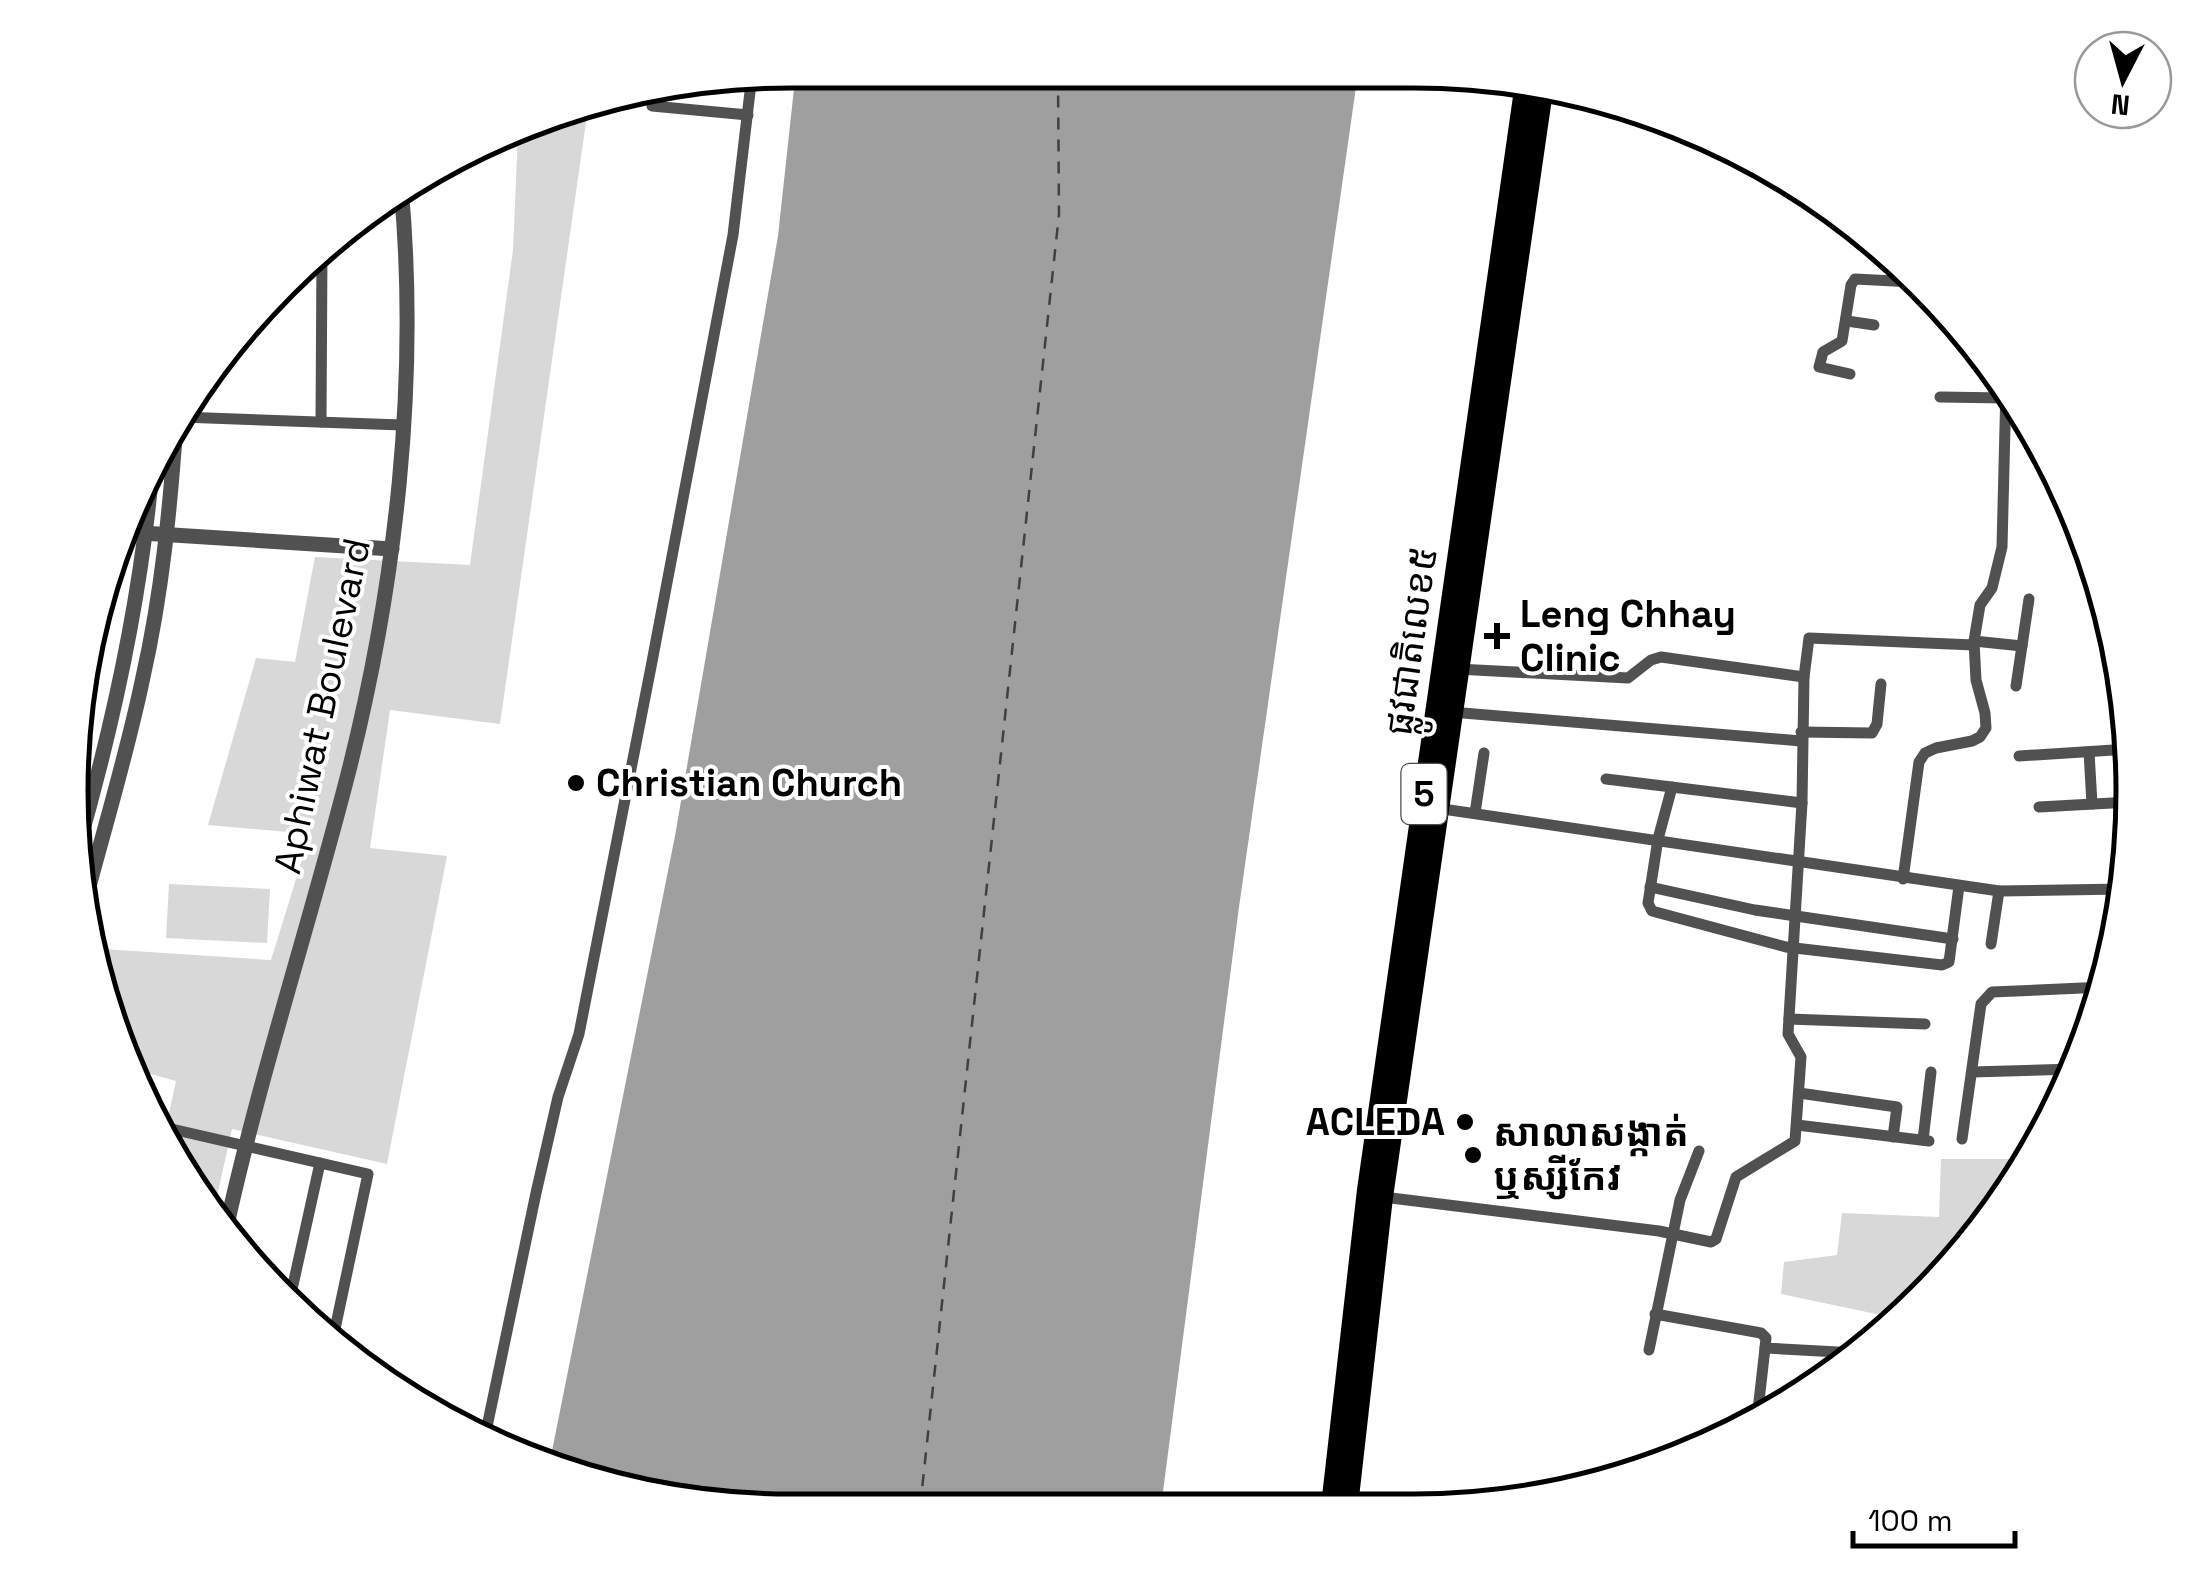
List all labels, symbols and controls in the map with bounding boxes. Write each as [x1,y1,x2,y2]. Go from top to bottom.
north arrow [2073,30,2173,130]
text: N [2109,86,2132,124]
street label: Aphiwat Boulevard [263,534,381,878]
street label: ផ្លូវជាតិលេខ៥ [1374,543,1457,740]
place label: Leng Chhay Clinic [1520,590,1736,682]
marker: Leng Chhay Clinic [1484,623,1510,649]
place label: Christian Church [596,759,902,807]
road number: 5 [1402,764,1446,824]
marker: Christian Church [565,772,587,794]
place label: ACLEDA [1306,1098,1445,1146]
place label: សាលាសង្កាត់ ឬស្សីកែវ [1493,1109,1689,1201]
marker: ACLEDA [1454,1111,1476,1133]
marker: សាលាសង្កាត់ ឬស្សីកែវ [1462,1144,1484,1166]
scale bar [1853,1486,2016,1548]
text: 100 m [1868,1501,1953,1540]

